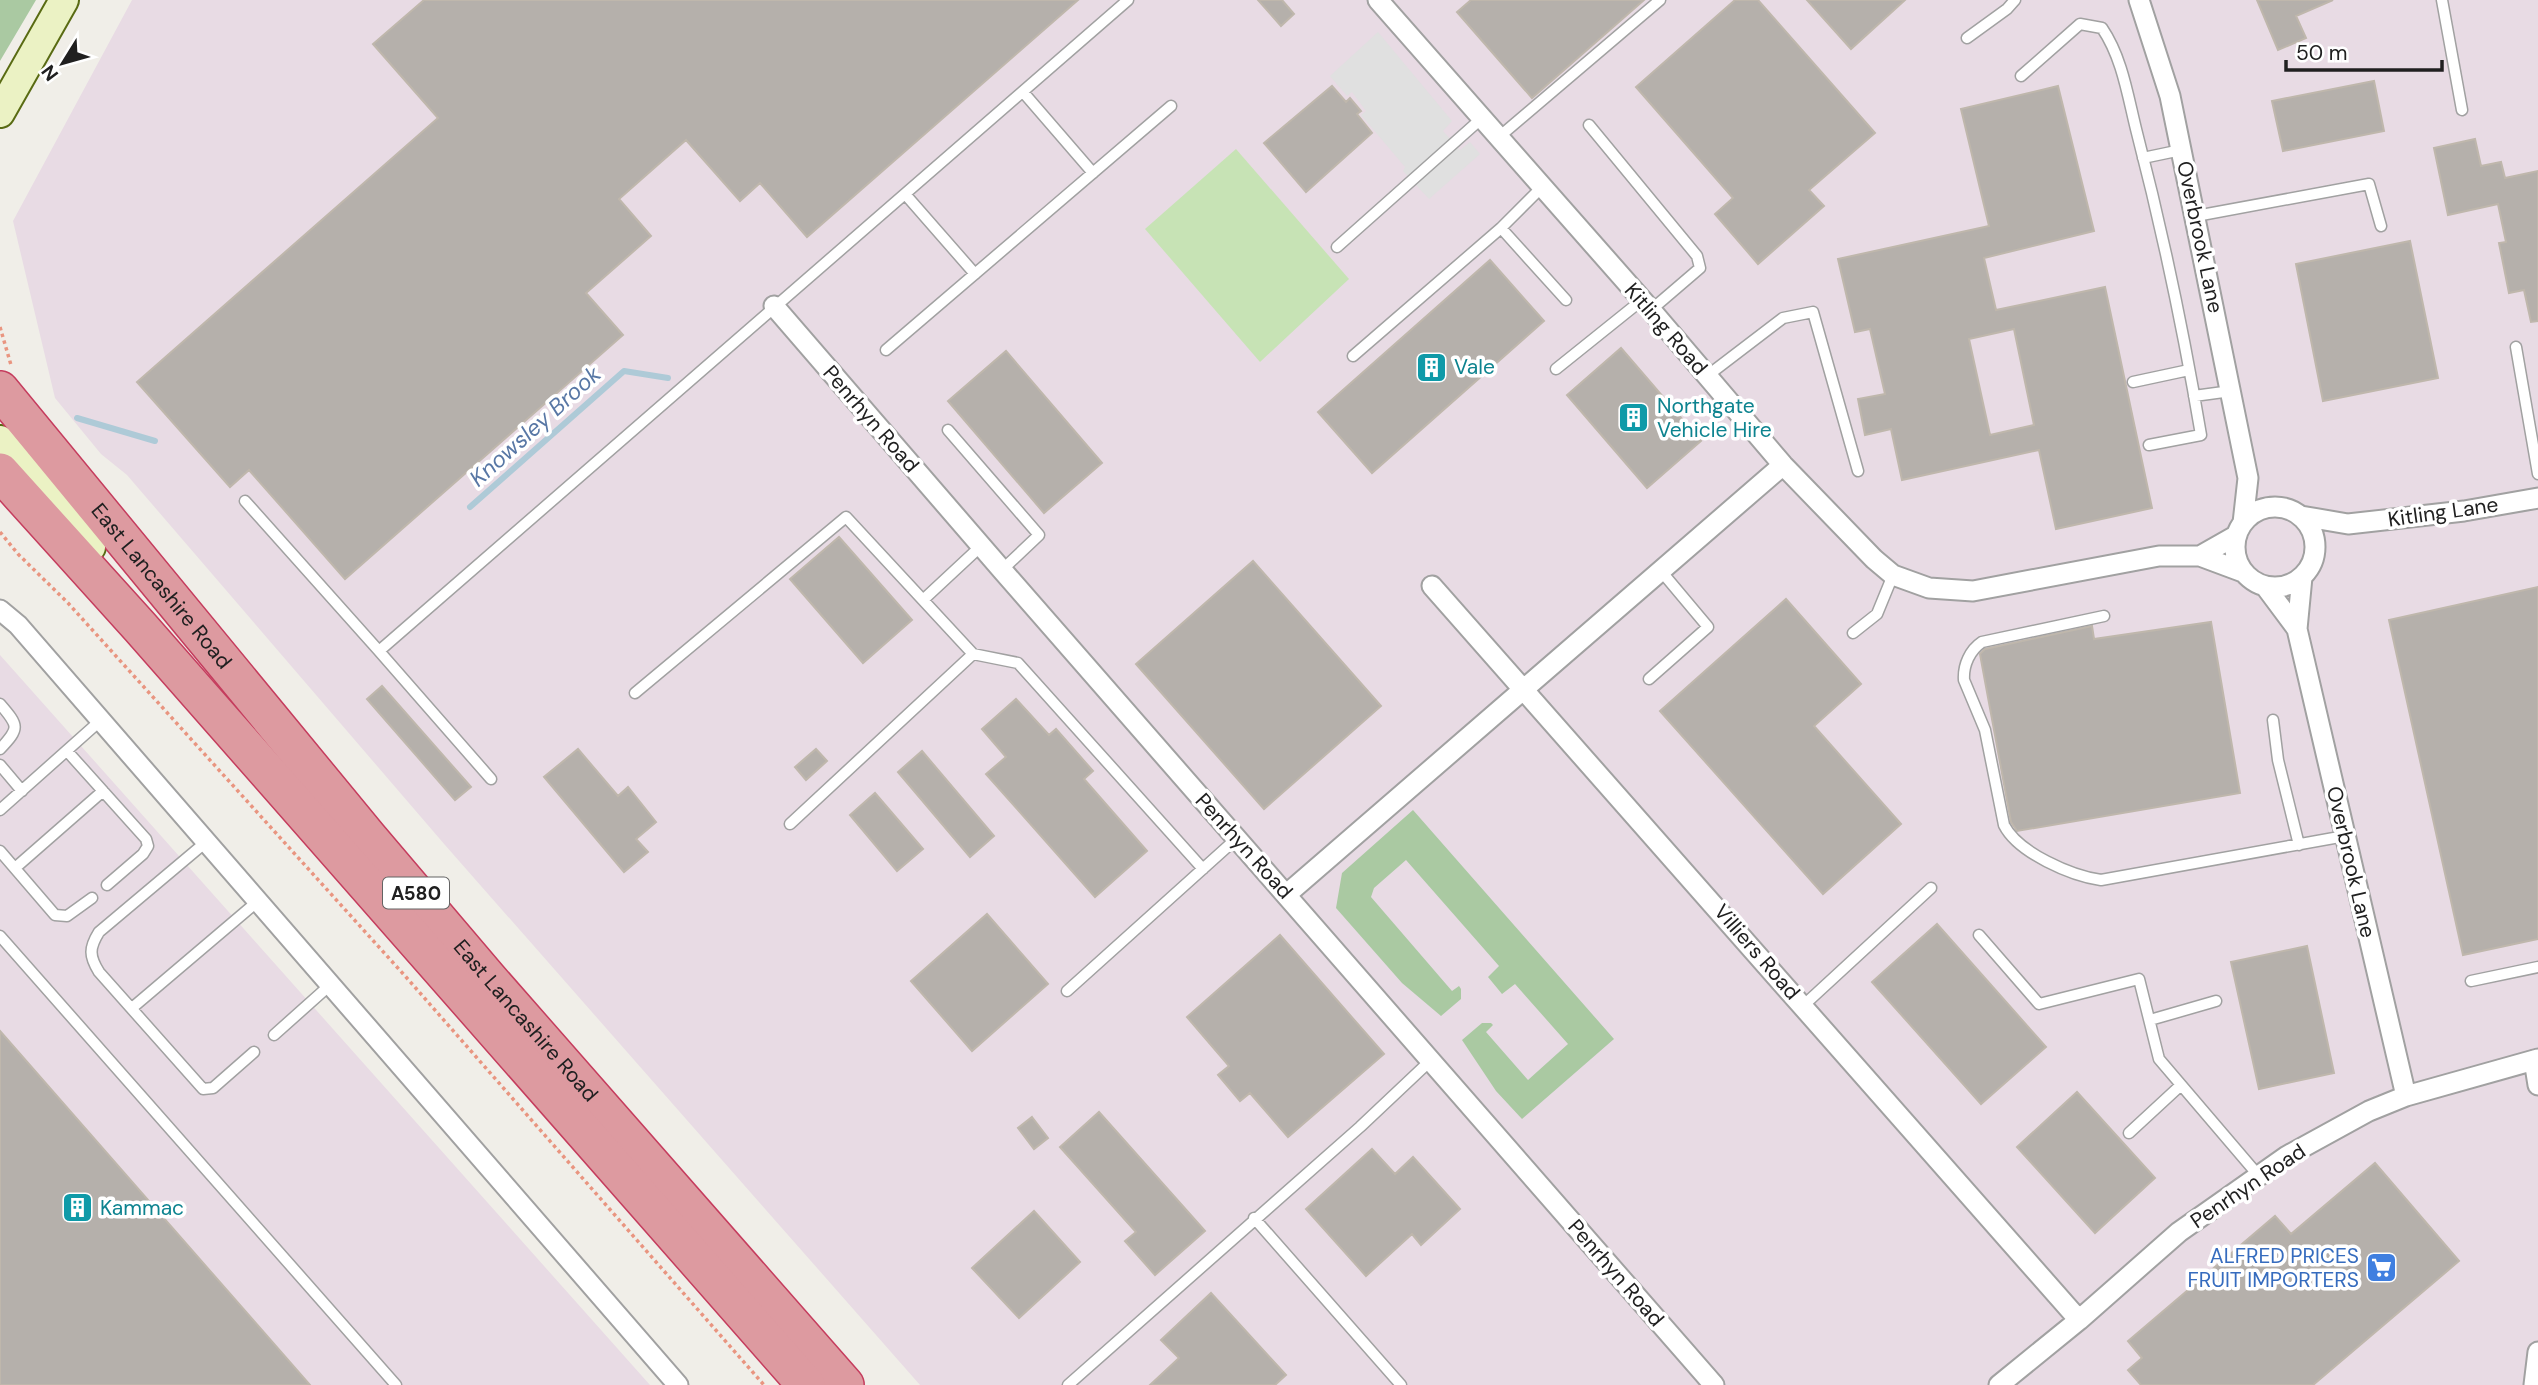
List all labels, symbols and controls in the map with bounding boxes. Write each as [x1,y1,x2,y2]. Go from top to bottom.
north arrow [28,28,98,98]
scale bar [2286,28,2442,72]
text: 50 m [2296,39,2347,67]
text: N [36,60,64,86]
street label: Overbrook Lane [2170,158,2230,316]
street label: Kitling Road [1618,277,1714,381]
building icon: Vale [1414,350,1448,384]
place label: Vale [1454,353,1495,381]
water label: Knowsley Brook [463,359,607,493]
street label: Penrhyn Road [817,360,925,478]
place label: Northgate Vehicle Hire [1657,392,1772,444]
building icon: Northgate Vehicle Hire [1617,401,1651,435]
street label: Kitling Lane [2386,490,2500,534]
street label: East Lancashire Road [85,497,238,675]
street label: Overbrook Lane [2320,784,2382,941]
street label: Penrhyn Road [1189,787,1299,905]
road number: A580 [383,878,449,908]
street label: Villiers Road [1708,898,1806,1006]
street label: East Lancashire Road [447,934,604,1108]
street label: Penrhyn Road [2185,1137,2311,1235]
building icon: Kammac [60,1191,94,1225]
place label: Kammac [100,1194,184,1222]
street label: Penrhyn Road [1562,1214,1670,1332]
place label: ALFRED PRICES FRUIT IMPORTERS [2187,1242,2359,1294]
supermarket icon: ALFRED PRICES FRUIT IMPORTERS [2365,1251,2399,1285]

